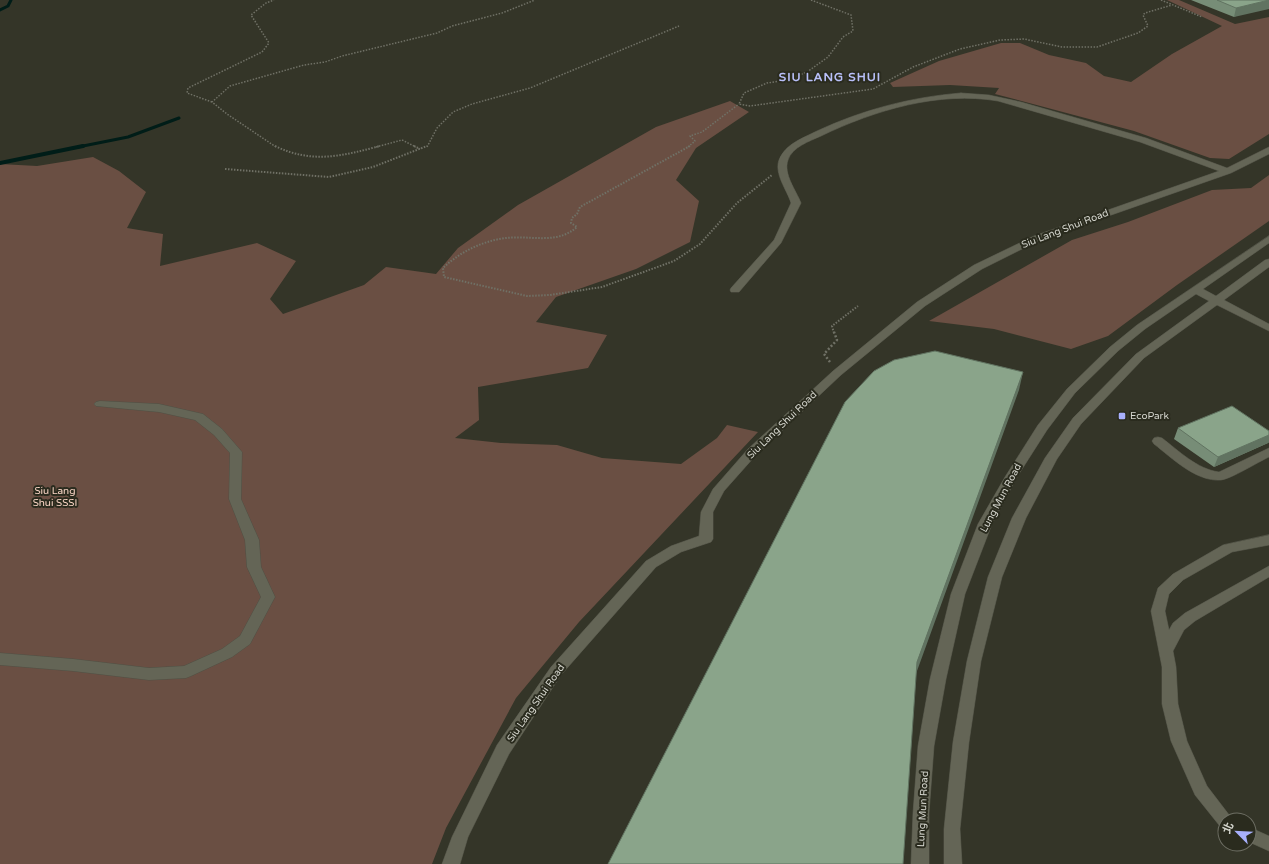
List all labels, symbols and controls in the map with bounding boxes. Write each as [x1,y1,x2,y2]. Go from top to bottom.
district label: SIU LANG SHUI [779,70,881,84]
street label: Siu Lang Shui Road [1020,207,1110,251]
street label: Siu Lang Shui Road [745,389,819,461]
place label: EcoPark [1130,410,1169,422]
marker: EcoPark [1117,411,1127,421]
street label: Lung Mun Road [978,462,1024,534]
park label: Siu Lang Shui SSSI [33,485,77,509]
street label: Siu Lang Shui Road [505,662,567,744]
street label: Lung Mun Road [915,771,931,847]
north arrow [1217,812,1257,852]
text: 北 [1220,820,1236,836]

